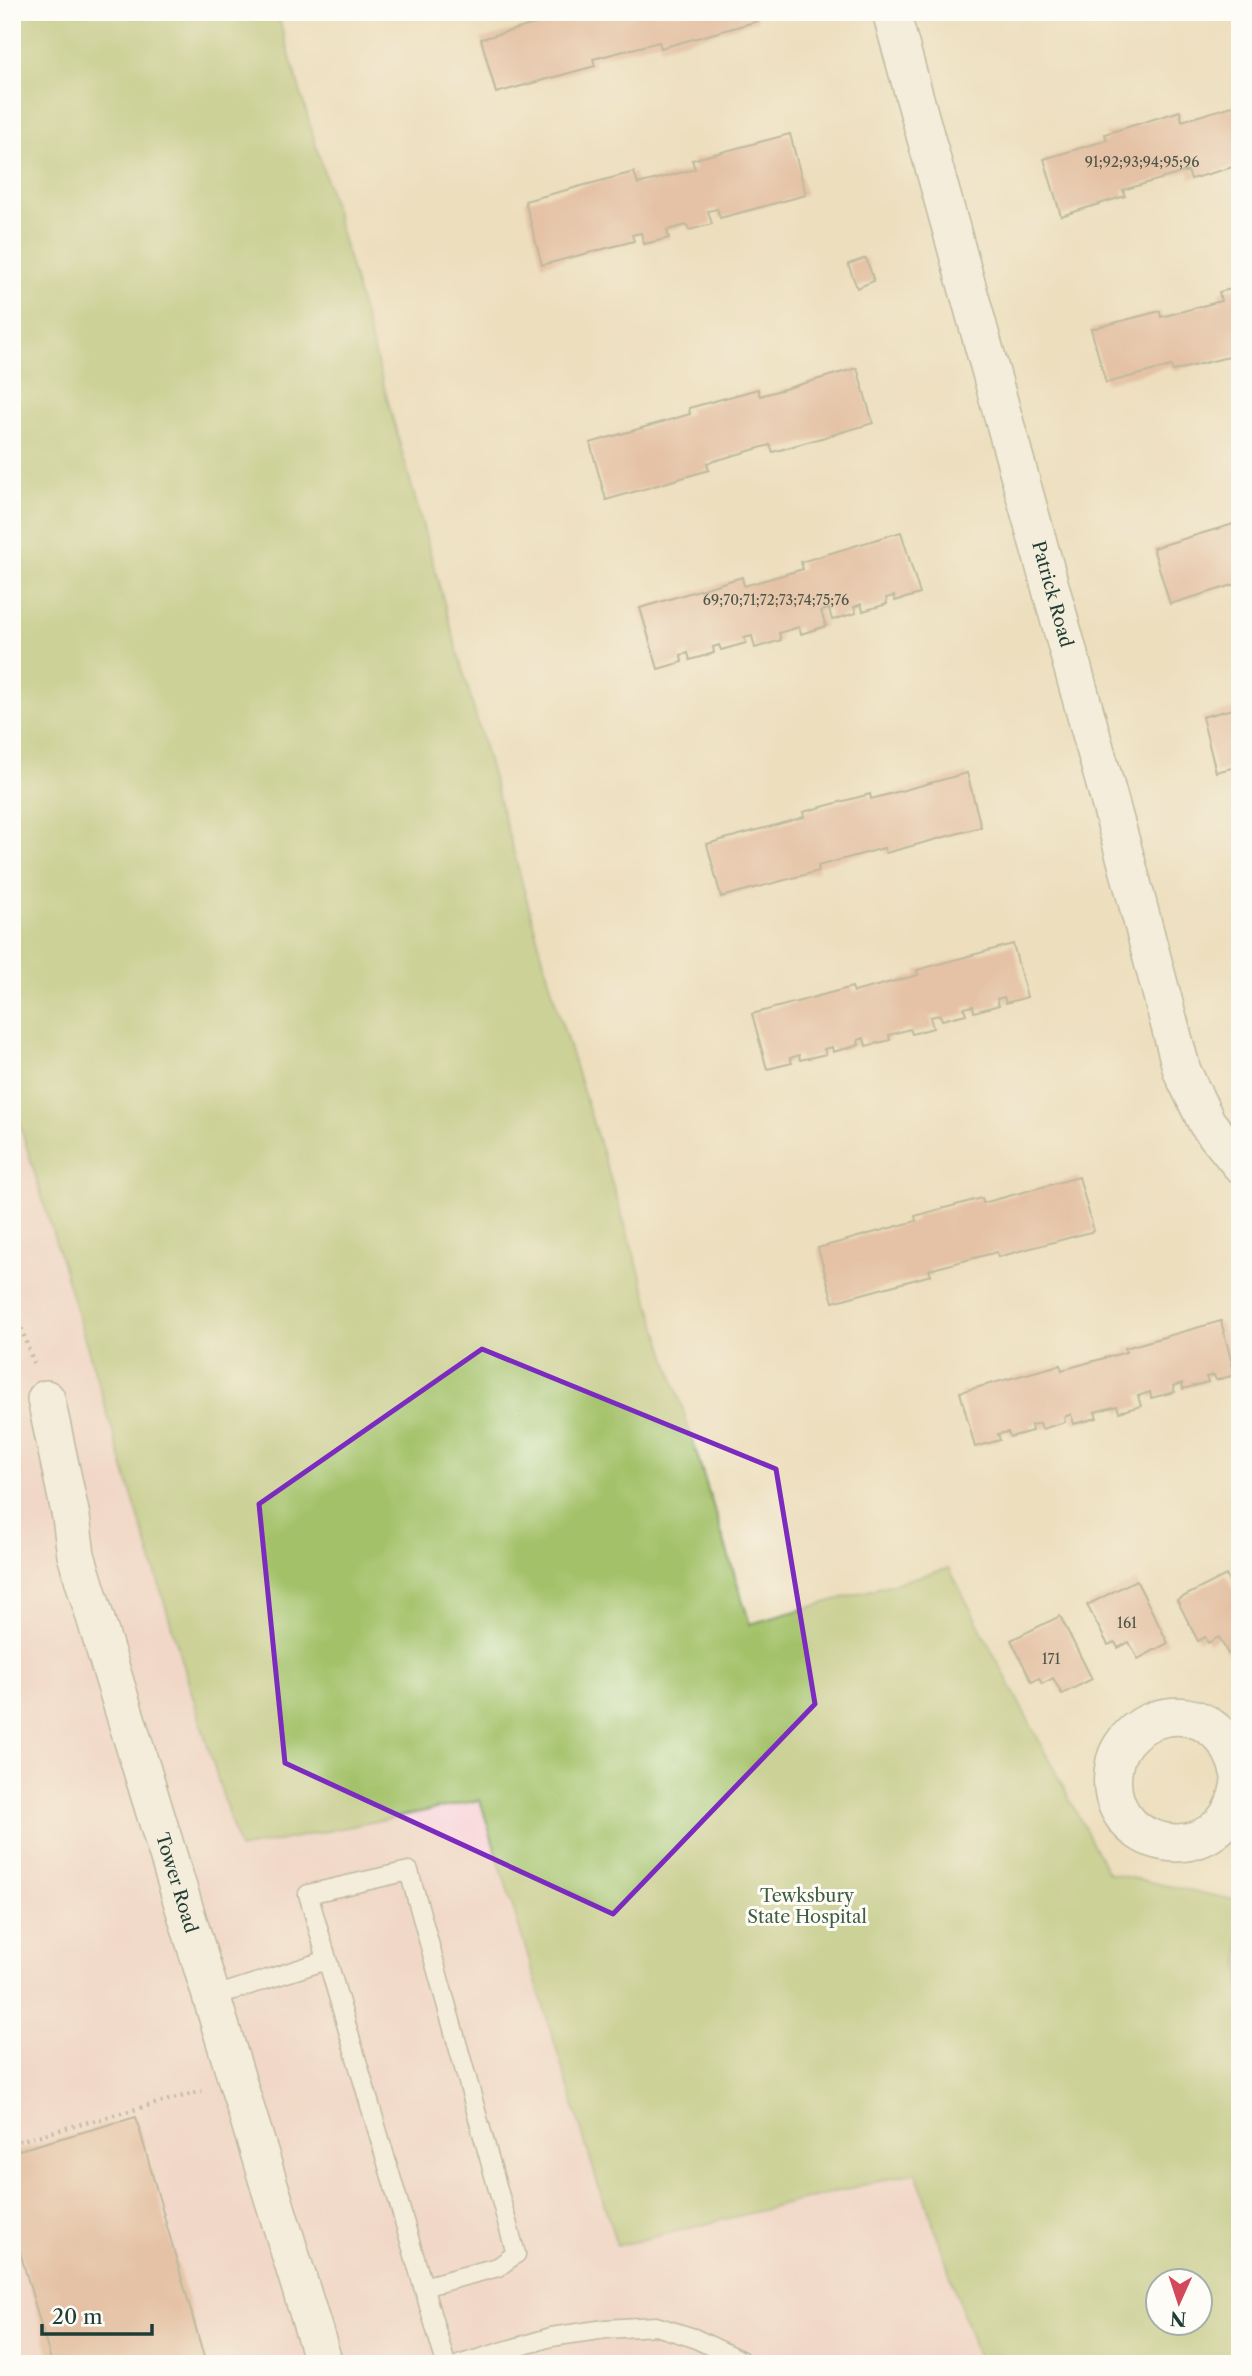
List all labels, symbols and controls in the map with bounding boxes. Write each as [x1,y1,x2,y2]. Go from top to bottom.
house number: 91;92;93;94;95;96 [1085,153,1199,171]
street label: Patrick Road [1027,538,1078,650]
house number: 69;70;71;72;73;74;75;76 [703,591,849,609]
house number: 161 [1117,1614,1137,1632]
house number: 171 [1042,1650,1060,1668]
street label: Tower Road [151,1830,202,1936]
park label: Tewksbury State Hospital [747,1885,867,1928]
north arrow [1144,2268,1214,2338]
scale bar [42,2292,152,2336]
text: 20 m [52,2304,103,2329]
text: N [1169,2307,1187,2330]

